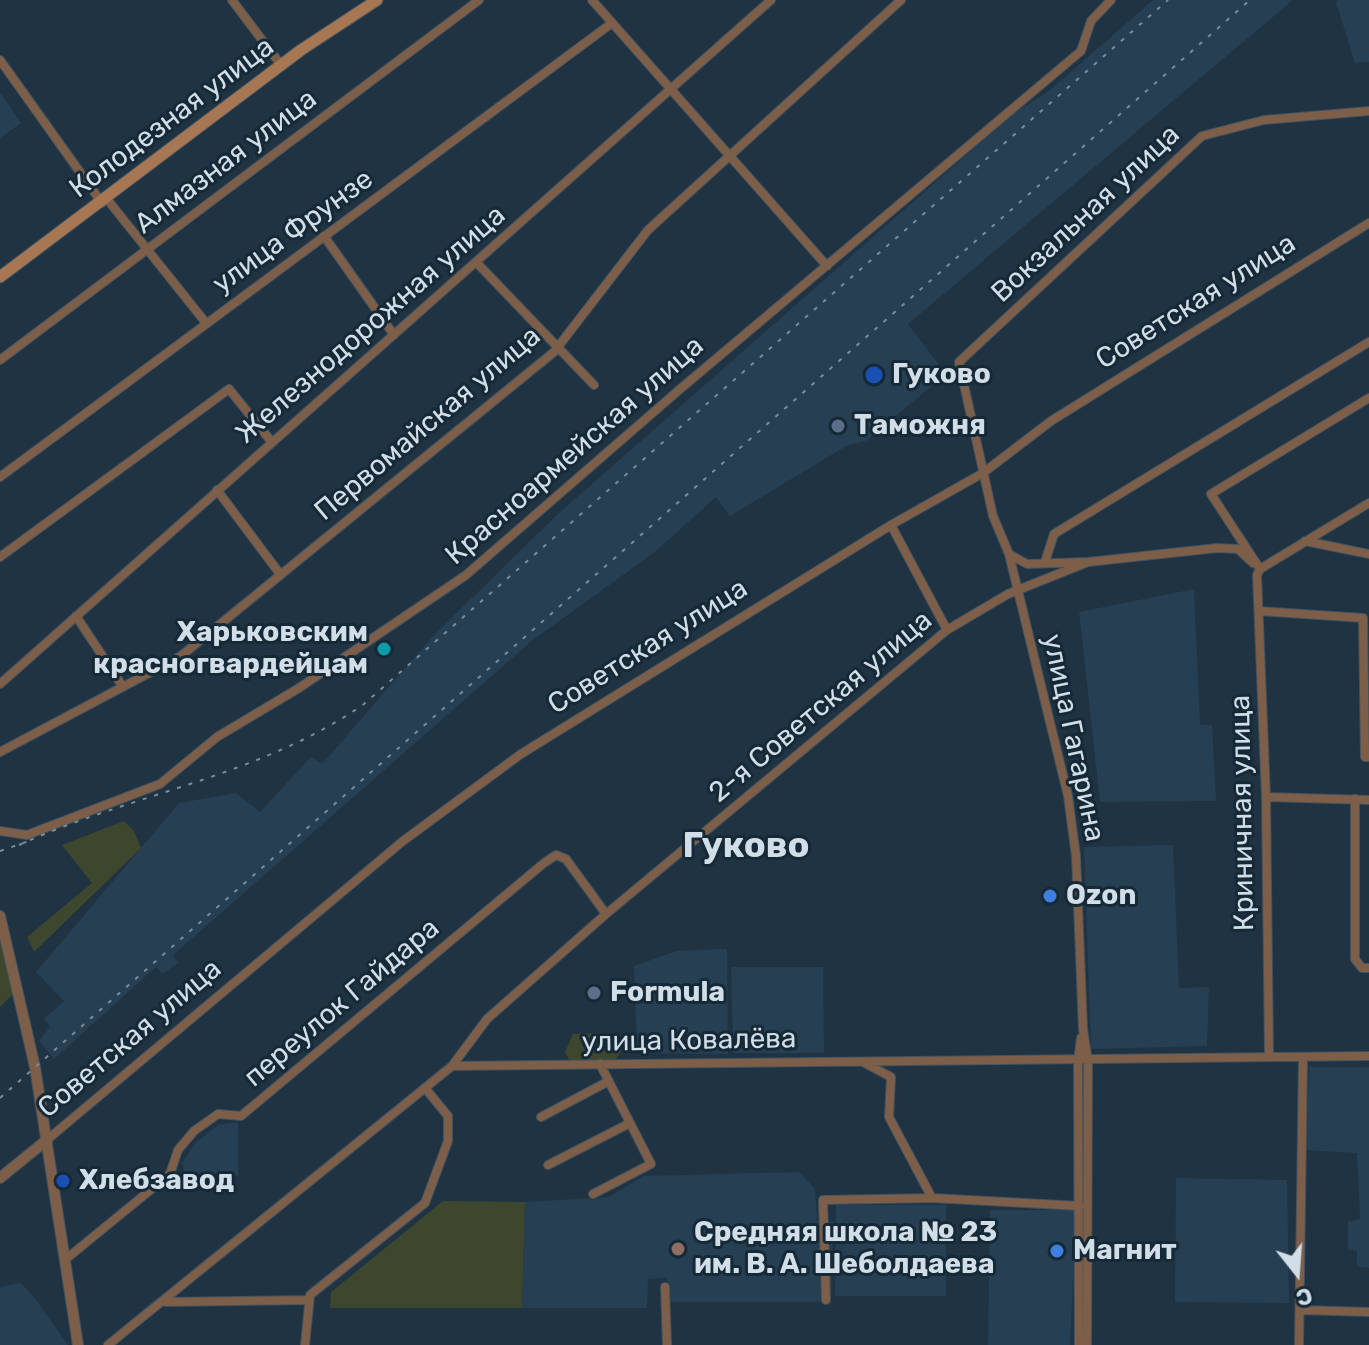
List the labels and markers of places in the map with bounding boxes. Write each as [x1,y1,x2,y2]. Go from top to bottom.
place label: Гуково [892,358,991,392]
marker: Гуково [863,364,885,386]
place label: Таможня [854,409,986,443]
marker: Таможня [829,417,847,435]
place label: Харьковским красногвардейцам [93,616,368,682]
marker: Харьковским красногвардейцам [375,640,393,658]
place label: Ozon [1066,879,1136,913]
marker: Ozon [1041,887,1059,905]
place label: Formula [610,976,725,1010]
marker: Formula [585,984,603,1002]
place label: Хлебзавод [79,1164,234,1198]
marker: Хлебзавод [54,1172,72,1190]
place label: Средняя школа № 23 им. В. А. Шеболдаева [694,1216,997,1282]
place label: Магнит [1073,1234,1177,1268]
marker: Средняя школа № 23 им. В. А. Шеболдаева [669,1240,687,1258]
marker: Магнит [1048,1242,1066,1260]

